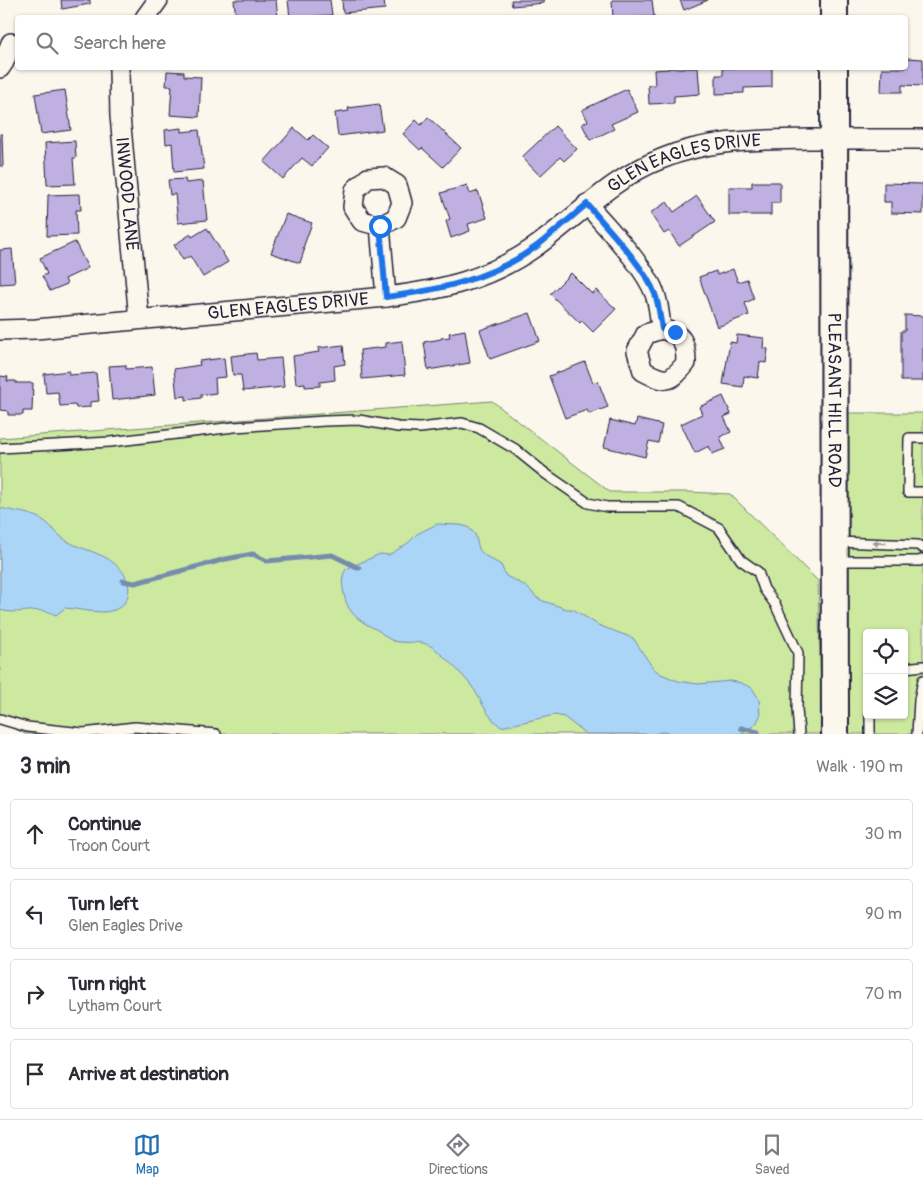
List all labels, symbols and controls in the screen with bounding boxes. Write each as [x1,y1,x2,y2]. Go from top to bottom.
search box [15,15,908,70]
icon: search [33,29,61,57]
text: Search here [73,31,166,55]
street label: GLEN EAGLES DRIVE [603,129,761,198]
street label: INWOOD LANE [111,136,144,252]
route start [369,215,392,238]
street label: GLEN EAGLES DRIVE [206,287,370,325]
street label: PLEASANT HILL ROAD [823,312,846,488]
route end [664,321,687,344]
one-way arrow [871,539,887,547]
map controls [863,629,908,719]
button: locate [863,629,908,674]
button: layers [863,674,908,719]
text: 3 min [20,753,70,780]
text: Walk · 190 m [816,757,903,777]
text: Continue [68,812,141,836]
icon: ahead [21,820,49,848]
text: 30 m [864,824,902,844]
text: Troon Court [68,836,150,856]
text: Turn left [68,892,138,916]
icon: left [21,900,49,928]
text: 90 m [865,904,902,924]
text: Glen Eagles Drive [68,916,183,936]
text: Turn right [68,972,146,996]
icon: right [21,980,49,1008]
text: 70 m [865,984,902,1004]
text: Lytham Court [68,996,162,1016]
icon: arrive [21,1060,49,1088]
text: Arrive at destination [68,1062,229,1086]
tab: Map [133,1131,161,1178]
tab: Directions [428,1131,488,1178]
tab: Saved [755,1131,790,1178]

